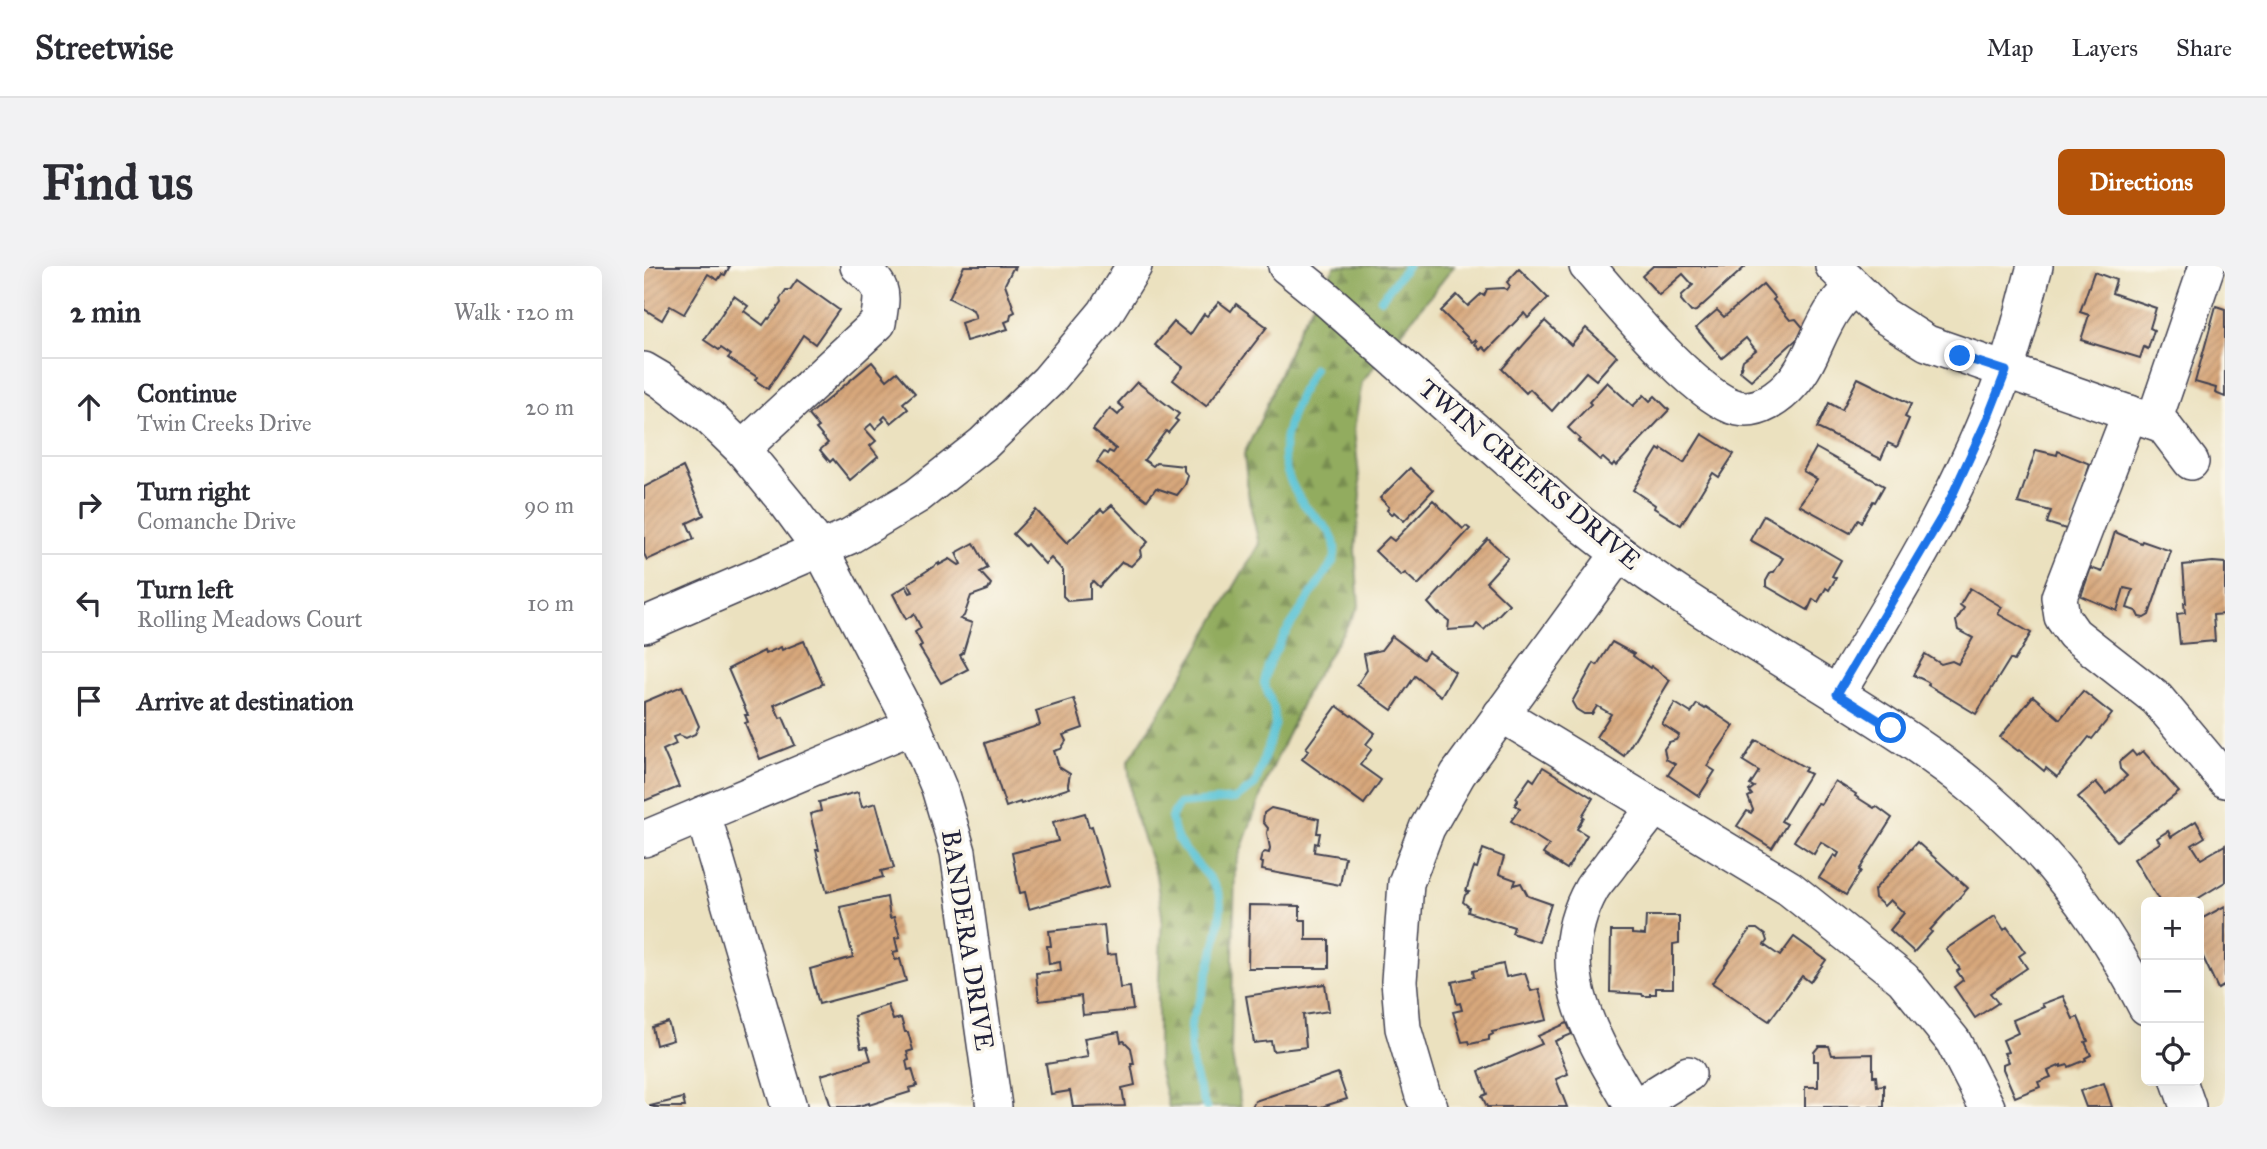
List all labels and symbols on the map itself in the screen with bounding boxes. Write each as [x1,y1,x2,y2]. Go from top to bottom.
route end [1944,340,1975,371]
street label: TWIN CREEKS DRIVE [1412,372,1648,576]
route start [1875,712,1906,743]
street label: BANDERA DRIVE [935,827,1001,1053]

